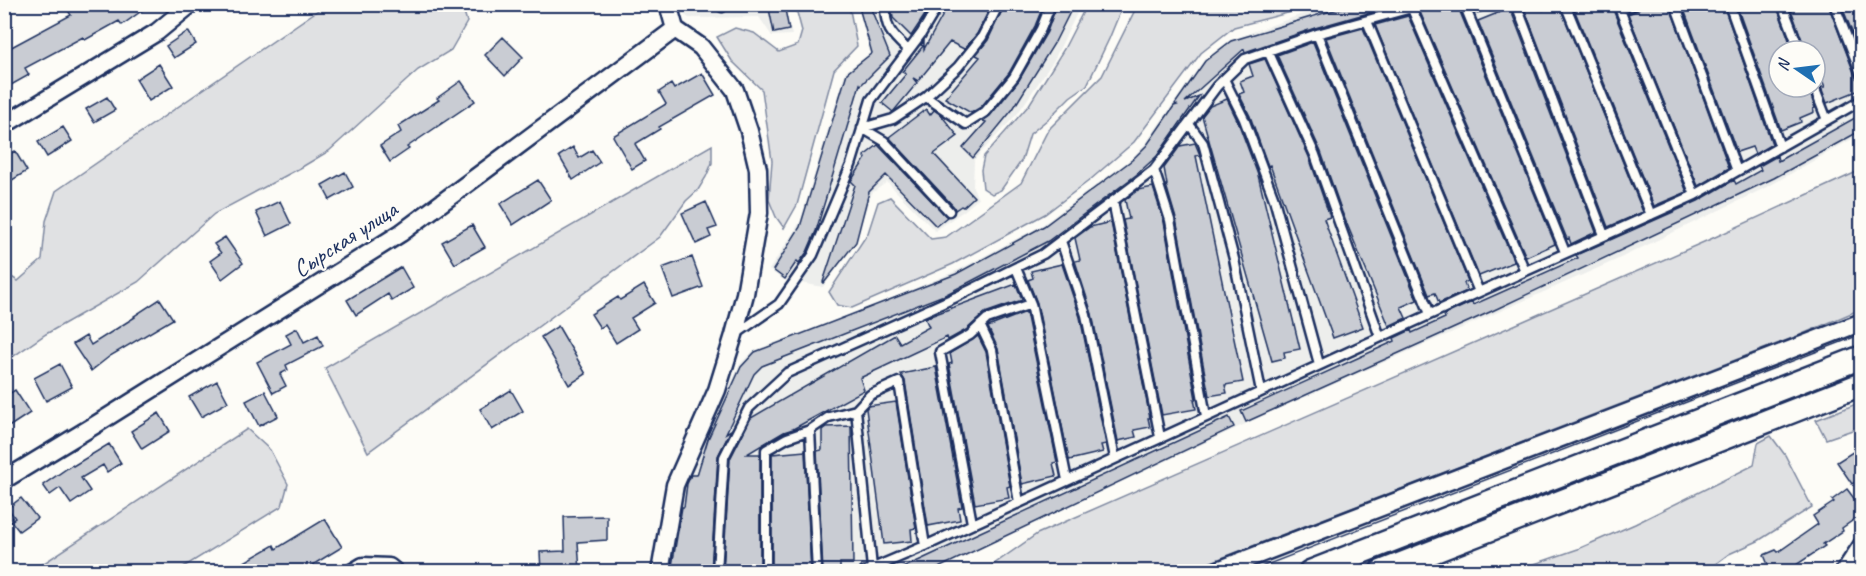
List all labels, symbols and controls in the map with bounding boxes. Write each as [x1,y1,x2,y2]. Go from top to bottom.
north arrow [1767,39,1827,99]
text: N [1773,55,1795,73]
street label: Сырская улица [287,193,404,284]

